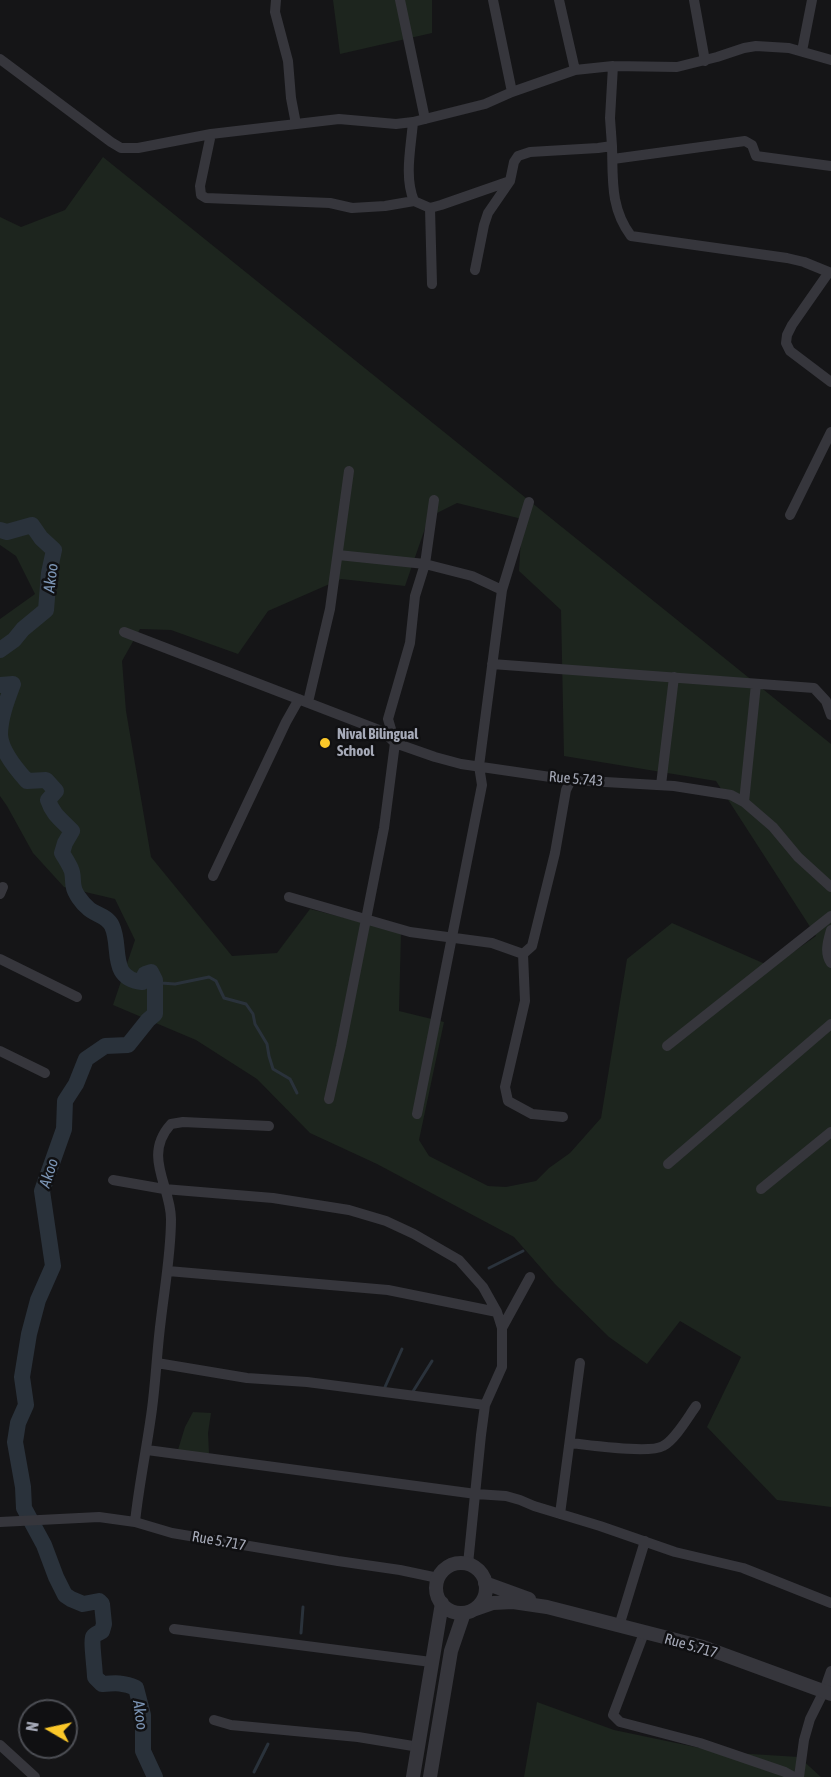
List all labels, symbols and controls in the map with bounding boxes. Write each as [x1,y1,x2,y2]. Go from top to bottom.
water label: Akoo [40,562,62,594]
place label: Nival Bilingual School [337,725,418,760]
marker: Nival Bilingual School [318,736,332,750]
street label: Rue 5.743 [548,768,604,790]
water label: Akoo [35,1156,63,1190]
street label: Rue 5.717 [191,1527,247,1555]
street label: Rue 5.717 [662,1630,720,1662]
north arrow [18,1699,78,1759]
water label: Akoo [128,1699,152,1731]
text: N [23,1720,42,1733]

